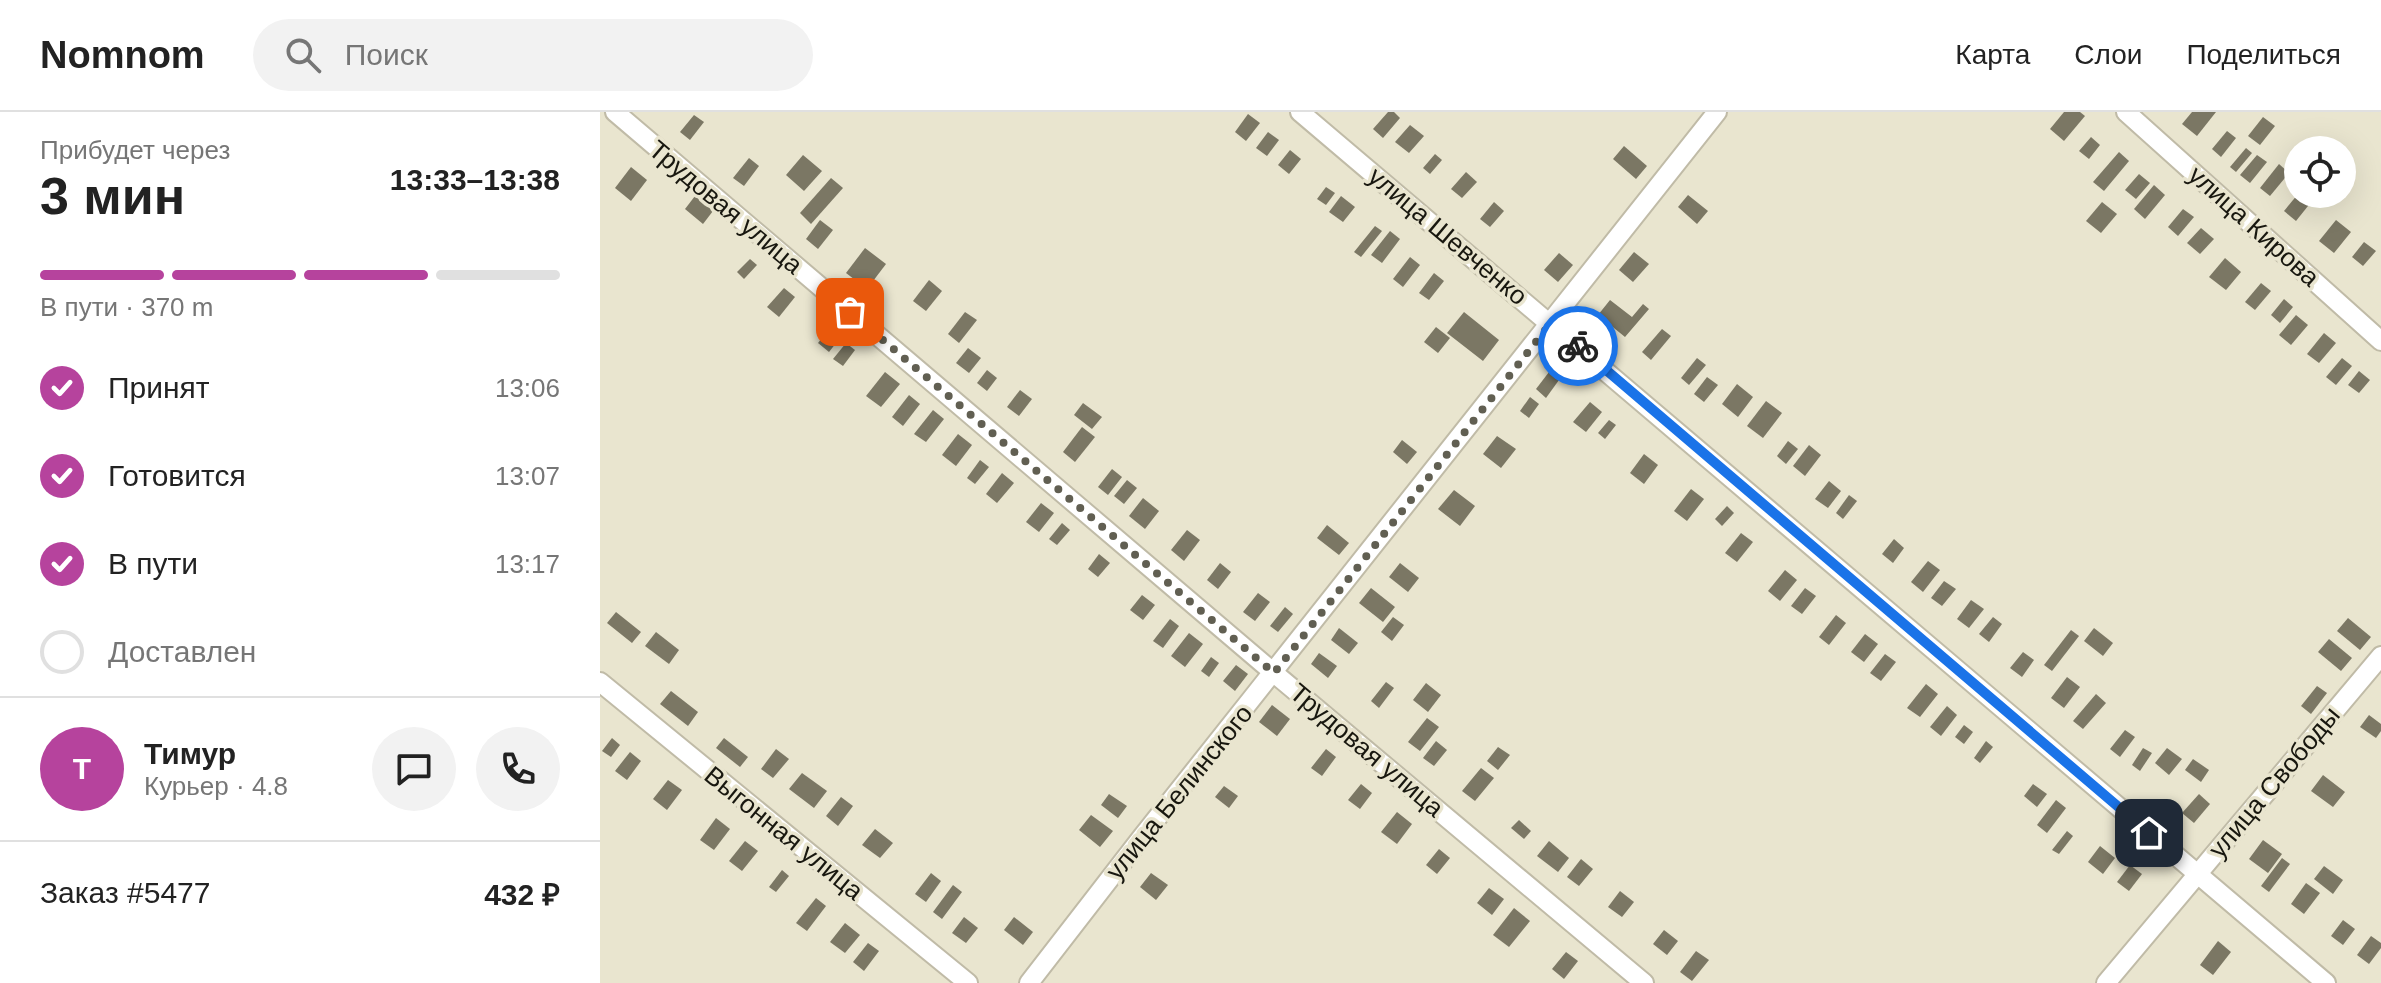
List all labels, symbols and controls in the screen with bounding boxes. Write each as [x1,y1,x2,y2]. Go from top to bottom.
search box [253,19,813,91]
icon: search [281,33,325,77]
text: Nomnom [40,34,205,76]
text: Поиск [345,38,428,71]
text: Карта [1955,39,2030,70]
text: Слои [2074,39,2142,70]
text: Поделиться [2186,39,2341,70]
street label: Трудовая улица [643,134,809,280]
text: Прибудет через [40,135,230,165]
map controls [2284,136,2356,208]
button: locate [2284,136,2356,208]
street label: улица Кирова [2183,160,2326,293]
street label: улица Шевченко [1362,161,1534,311]
text: 13:33–13:38 [390,163,560,196]
text: 3 мин [40,167,185,225]
pin [816,278,884,346]
icon: bag [828,290,872,334]
text: В пути · 370 m [40,292,213,322]
courier [1538,306,1618,386]
icon: bike [1556,324,1600,368]
icon: check [40,366,84,410]
text: Принят [108,371,210,404]
text: 13:06 [495,373,560,403]
icon: check [40,454,84,498]
text: Готовится [108,459,246,492]
text: 13:07 [495,461,560,491]
icon: check [40,542,84,586]
text: В пути [108,547,198,580]
text: 13:17 [495,549,560,579]
text: Доставлен [108,635,256,668]
street label: Трудовая улица [1284,677,1450,823]
street label: улица Белинского [1099,699,1259,885]
street label: улица Свободы [2202,700,2346,864]
button: chat [372,727,456,811]
button: phone [476,727,560,811]
text: Тимур [144,737,236,770]
text: Т [73,752,91,785]
street label: Выгонная улица [699,760,870,906]
text: Курьер · 4.8 [144,771,288,801]
pin [2115,799,2183,867]
icon: home [2127,811,2171,855]
text: Заказ #5477 [40,876,210,909]
text: 432 ₽ [484,878,560,911]

